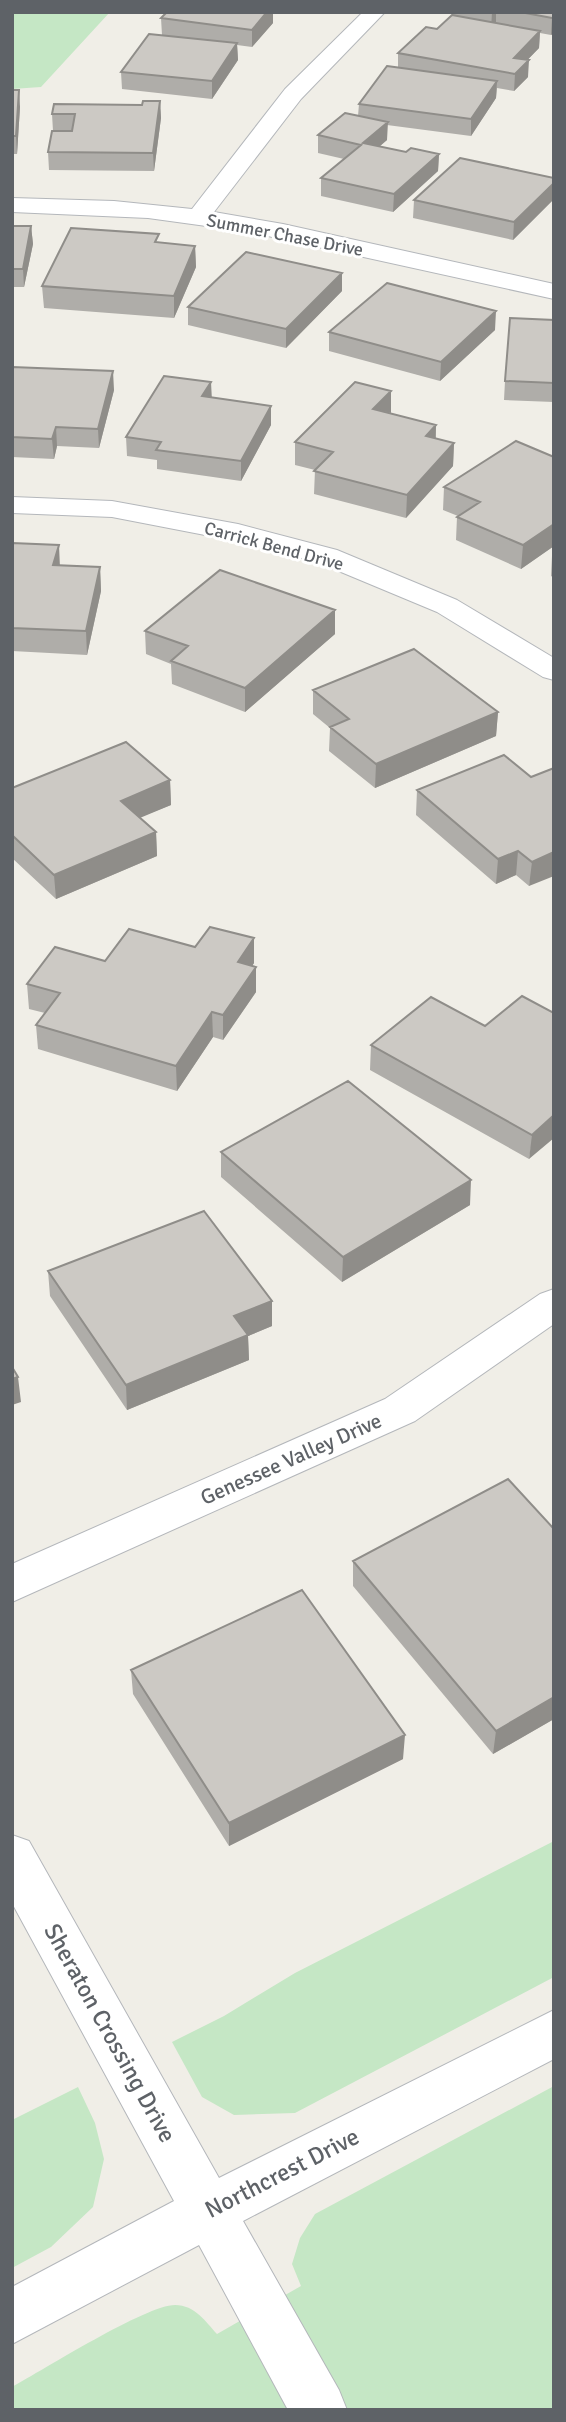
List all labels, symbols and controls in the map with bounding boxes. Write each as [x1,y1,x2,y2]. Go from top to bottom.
street label: Summer Chase Drive [205,209,365,261]
street label: Carrick Bend Drive [202,517,346,575]
street label: Genessee Valley Drive [196,1407,386,1511]
street label: Sheraton Crossing Drive [37,1918,183,2148]
street label: Northcrest Drive [200,2121,364,2225]

